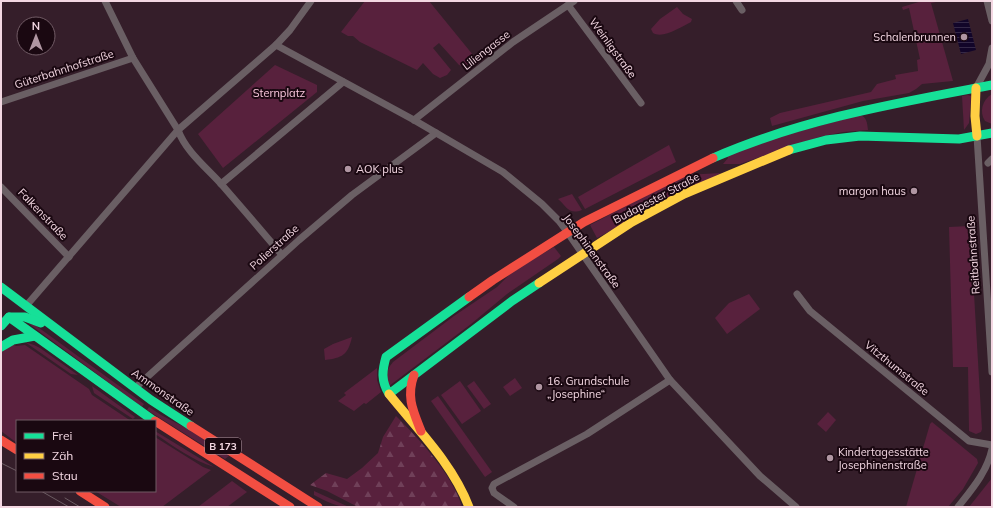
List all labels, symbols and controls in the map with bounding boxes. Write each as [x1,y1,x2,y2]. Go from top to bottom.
street label: Weinligstraße [586,15,640,81]
north arrow [16,16,56,56]
text: N [32,19,40,33]
street label: Liliengasse [459,27,513,73]
place label: Schalenbrunnen [873,30,956,44]
marker: Schalenbrunnen [959,32,969,42]
street label: Güterbahnhofstraße [13,46,115,92]
park label: Sternplatz [253,86,306,100]
place label: AOK plus [356,162,403,176]
marker: AOK plus [343,164,353,174]
street label: Budapester Straße [610,169,702,227]
place label: margon haus [839,184,906,198]
street label: Falkenstraße [15,185,71,243]
marker: margon haus [909,186,919,196]
street label: Josephinenstraße [560,211,624,291]
street label: Reitbahnstraße [963,215,983,295]
street label: Polierstraße [247,221,301,273]
street label: Vitzthumstraße [862,338,932,398]
street label: Ammonstraße [129,365,197,419]
place label: 16. Grundschule „Josephine“ [547,374,629,401]
marker: 16. Grundschule „Josephine“ [534,382,544,392]
legend [16,420,156,492]
text: Frei [52,428,72,443]
road number: B 173 [205,438,241,454]
place label: Kindertagesstätte Josephinenstraße [838,445,929,472]
text: Zäh [52,448,73,463]
marker: Kindertagesstätte Josephinenstraße [825,453,835,463]
text: Stau [52,468,78,483]

